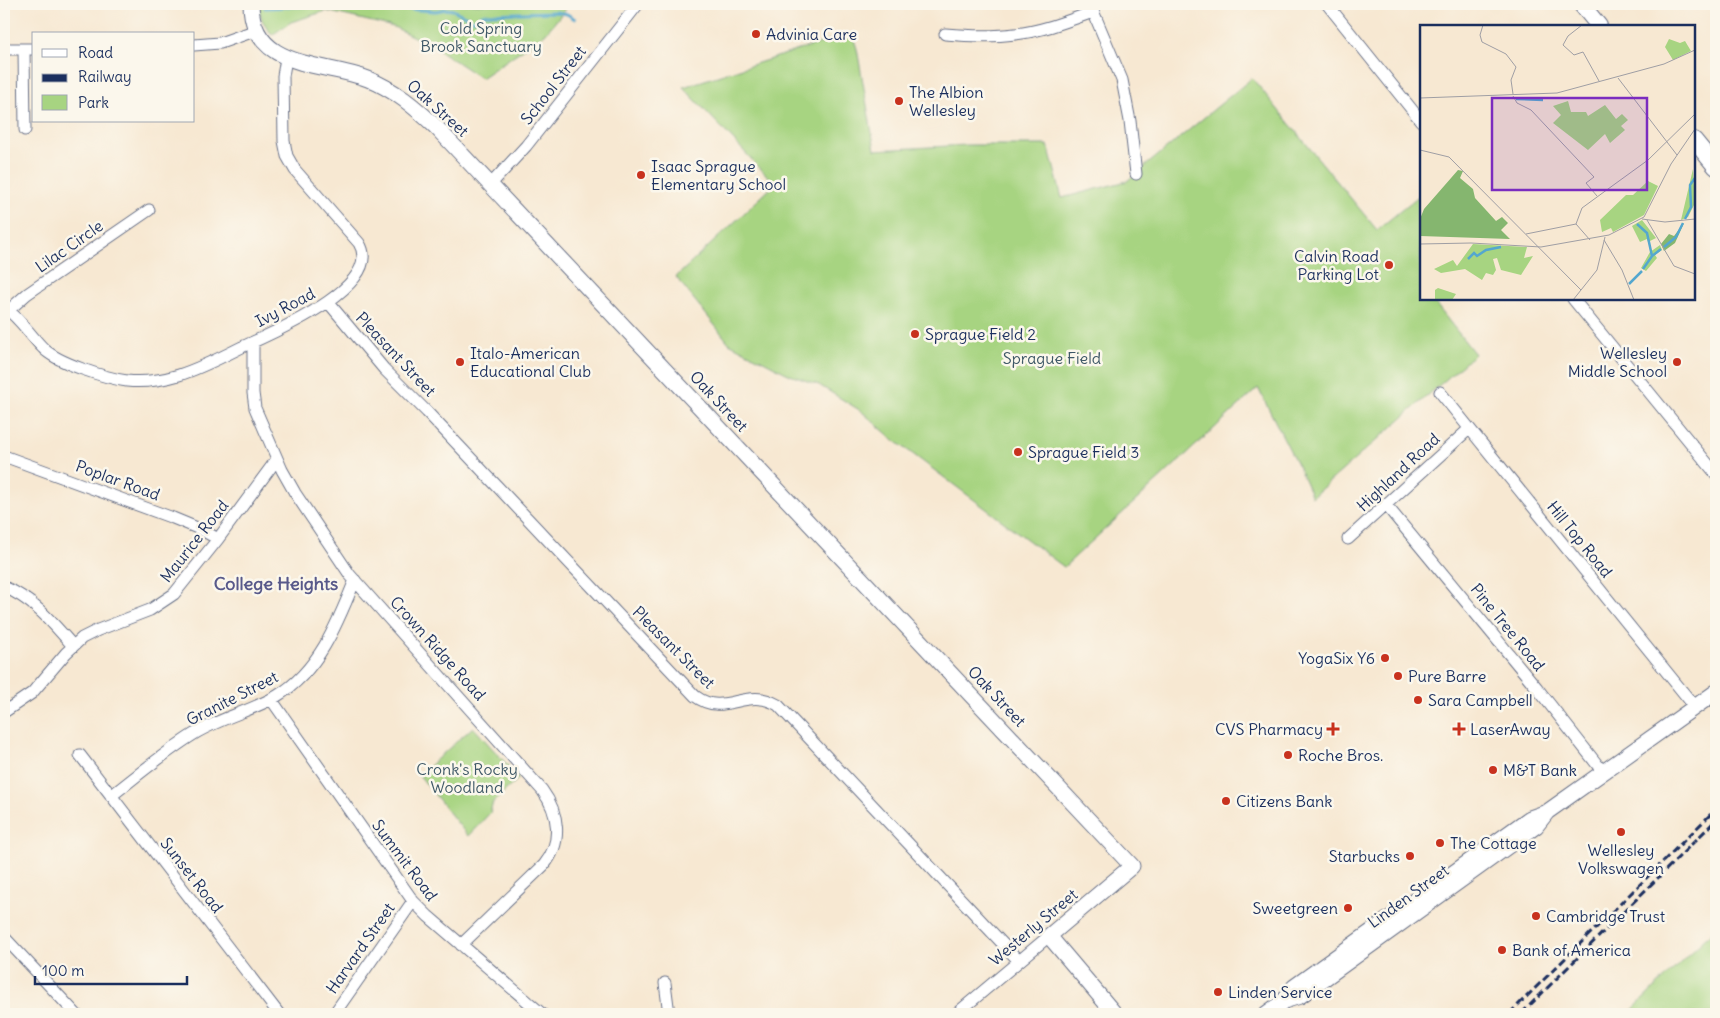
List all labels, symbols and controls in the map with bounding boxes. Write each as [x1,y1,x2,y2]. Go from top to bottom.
park label: Cold Spring Brook Sanctuary [420,18,542,56]
place label: Advinia Care [766,24,857,44]
inset map [1420,25,1695,300]
marker: Advinia Care [750,28,762,40]
legend [32,32,195,122]
street label: School Street [516,41,590,128]
text: Road [78,43,113,62]
text: Railway [78,67,132,86]
street label: Oak Street [403,75,473,141]
place label: The Albion Wellesley [909,82,984,120]
text: Park [78,93,109,112]
marker: The Albion Wellesley [893,95,905,107]
place label: Isaac Sprague Elementary School [651,156,786,194]
marker: Isaac Sprague Elementary School [635,169,647,181]
street label: Lilac Circle [31,216,107,276]
place label: Calvin Road Parking Lot [1294,246,1380,284]
marker: Calvin Road Parking Lot [1383,259,1395,271]
street label: Ivy Road [252,283,318,331]
street label: Pleasant Street [352,308,441,401]
place label: Sprague Field 2 [925,324,1036,344]
marker: Sprague Field 2 [909,328,921,340]
place label: Italo-American Educational Club [470,343,591,381]
place label: Wellesley Middle School [1568,343,1667,381]
park label: Sprague Field [1003,348,1101,368]
marker: Italo-American Educational Club [454,356,466,368]
marker: Wellesley Middle School [1671,356,1683,368]
street label: Oak Street [686,366,753,436]
street label: Highland Road [1352,429,1444,515]
place label: Sprague Field 3 [1028,442,1139,462]
marker: Sprague Field 3 [1012,446,1024,458]
street label: Poplar Road [73,456,163,504]
street label: Maurice Road [156,496,232,586]
street label: Hill Top Road [1543,497,1617,581]
district label: College Heights [214,572,338,595]
street label: Pine Tree Road [1467,579,1549,675]
street label: Crown Ridge Road [386,592,490,704]
street label: Pleasant Street [629,602,720,693]
place label: YogaSix Y6 [1298,648,1375,668]
marker: YogaSix Y6 [1379,652,1391,664]
street label: Oak Street [964,661,1031,731]
street label: Granite Street [183,666,282,730]
place label: Pure Barre [1408,666,1486,686]
marker: Pure Barre [1392,670,1404,682]
place label: Sara Campbell [1428,690,1533,710]
marker: Sara Campbell [1412,694,1424,706]
place label: CVS Pharmacy [1215,719,1323,739]
place label: LaserAway [1470,719,1551,739]
marker: LaserAway [1452,722,1466,736]
marker: CVS Pharmacy [1327,723,1339,735]
place label: Roche Bros. [1298,745,1383,765]
marker: Roche Bros. [1282,749,1294,761]
park label: Cronk's Rocky Woodland [416,759,518,797]
place label: M&T Bank [1503,760,1577,780]
marker: M&T Bank [1487,764,1499,776]
place label: Citizens Bank [1236,791,1332,811]
marker: Citizens Bank [1220,795,1232,807]
street label: Summit Road [368,815,442,905]
marker: Wellesley Volkswagen [1615,826,1627,838]
street label: Sunset Road [156,833,228,917]
place label: The Cottage [1450,833,1537,853]
marker: The Cottage [1434,837,1446,849]
place label: Wellesley Volkswagen [1578,840,1664,878]
place label: Starbucks [1329,846,1400,866]
marker: Starbucks [1404,850,1416,862]
street label: Linden Street [1364,860,1453,932]
street label: Westerly Street [985,884,1082,970]
street label: Harvard Street [321,898,399,997]
place label: Sweetgreen [1253,898,1338,918]
marker: Sweetgreen [1342,902,1354,914]
place label: Cambridge Trust [1546,906,1666,926]
marker: Cambridge Trust [1530,910,1542,922]
place label: Bank of America [1512,940,1631,960]
marker: Bank of America [1496,944,1508,956]
scale bar [35,953,188,985]
text: 100 m [42,961,84,980]
place label: Linden Service [1228,982,1332,1002]
marker: Linden Service [1212,986,1224,998]

